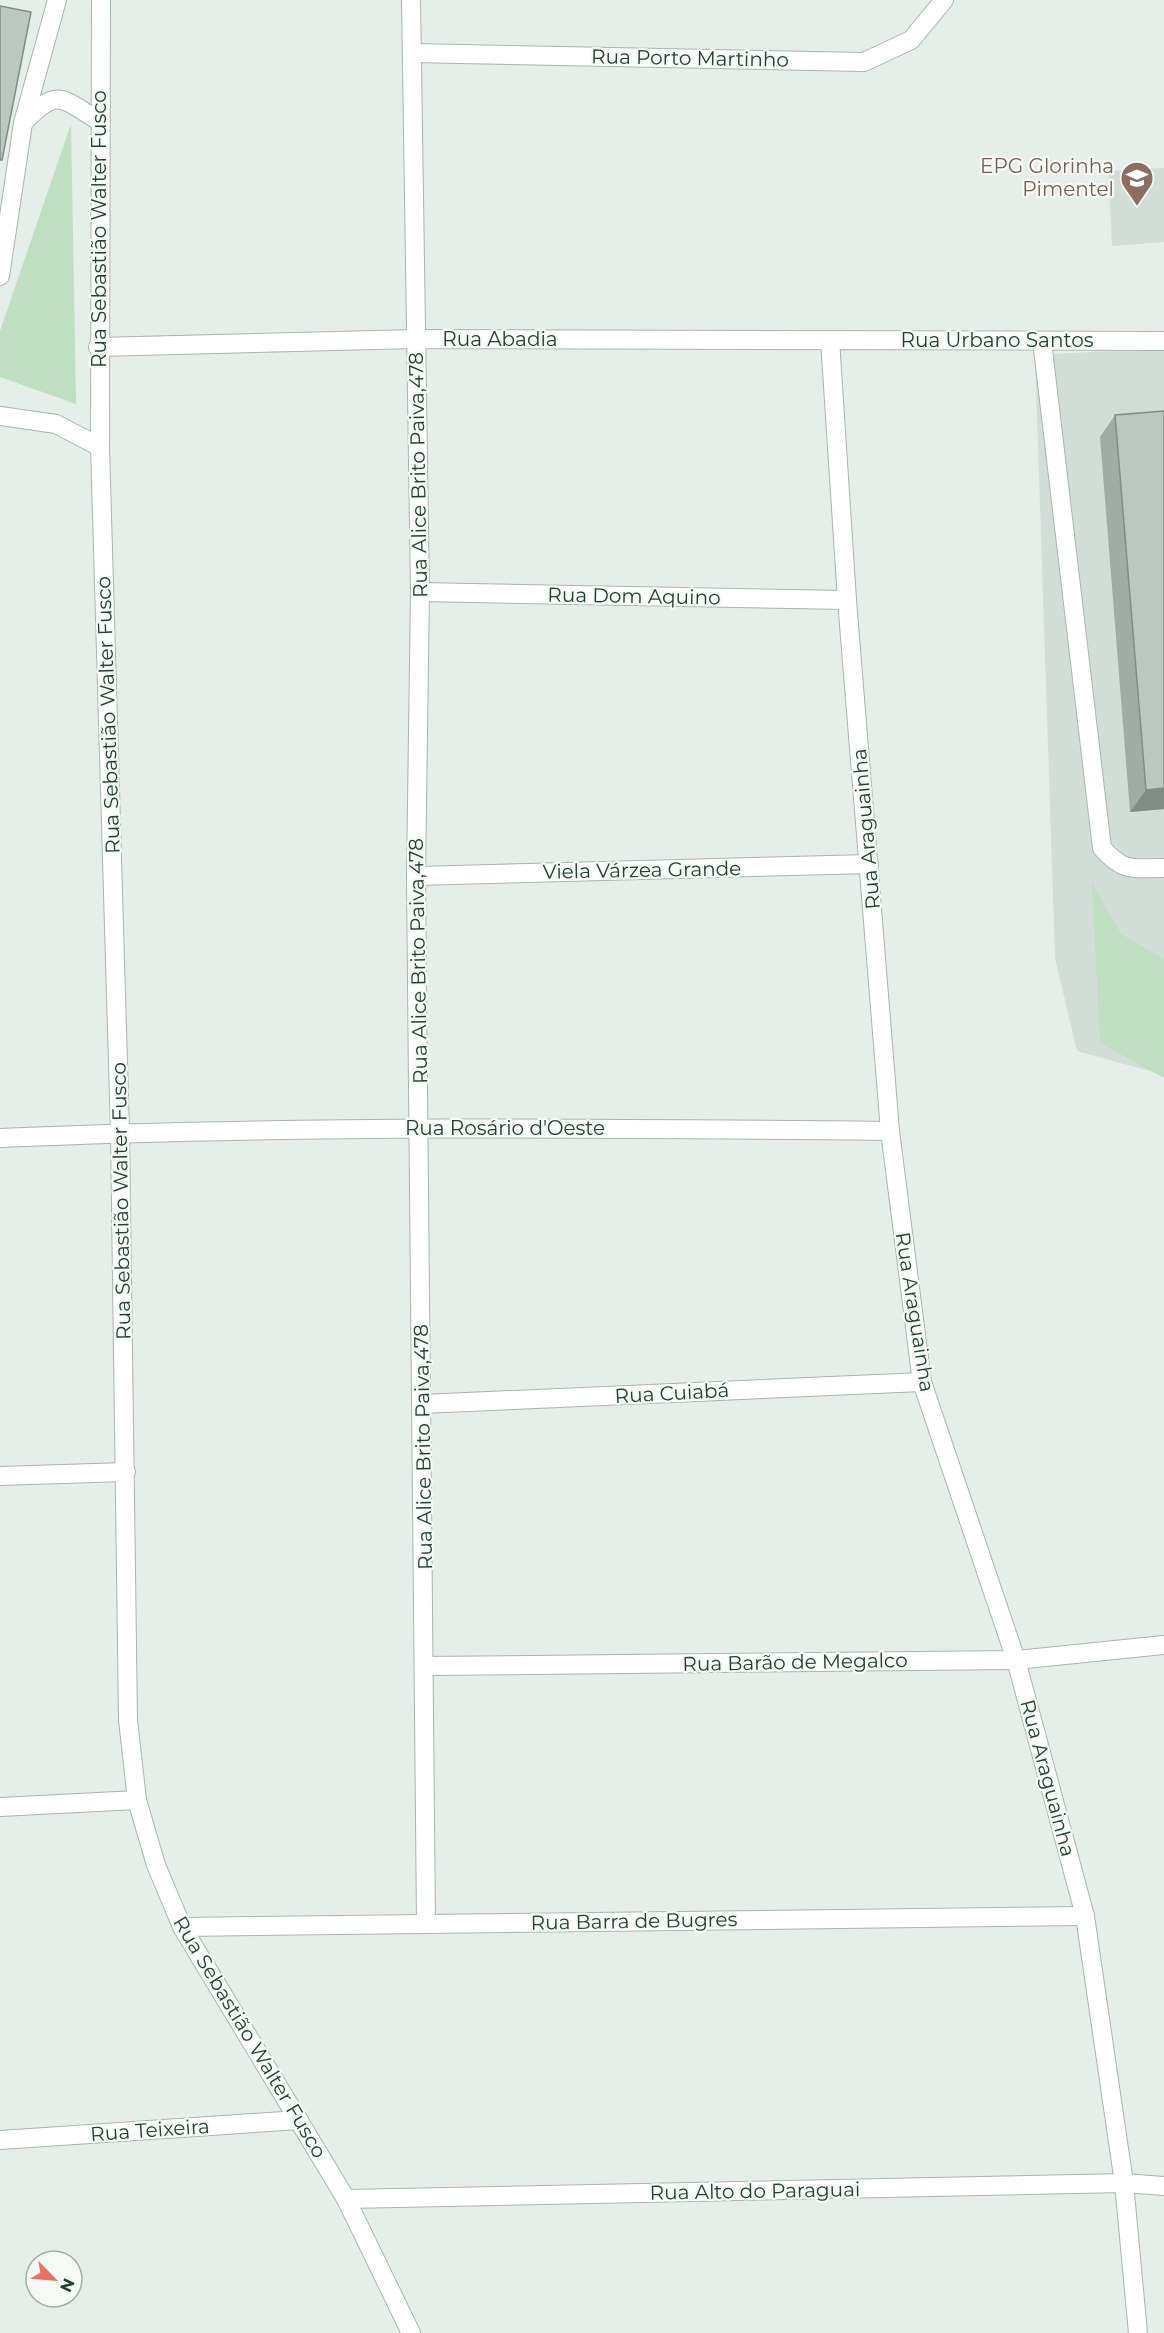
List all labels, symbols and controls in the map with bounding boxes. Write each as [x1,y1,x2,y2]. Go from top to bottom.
street label: Rua Porto Martinho [591,44,789,72]
street label: Rua Sebastião Walter Fusco [87,90,111,368]
place label: EPG Glorinha Pimentel [980,154,1114,201]
school or university icon: EPG Glorinha Pimentel [1119,160,1155,207]
street label: Rua Abadia [442,327,558,351]
street label: Rua Urbano Santos [901,328,1094,352]
street label: Rua Alice Brito Paiva,478 [404,352,432,598]
street label: Rua Sebastião Walter Fusco [91,576,125,854]
street label: Rua Dom Aquino [547,582,721,610]
street label: Rua Araguainha [847,748,885,910]
street label: Rua Alice Brito Paiva,478 [404,838,432,1084]
street label: Viela Várzea Grande [542,856,742,884]
street label: Rua Sebastião Walter Fusco [107,1062,135,1340]
street label: Rua Rosário d'Oeste [405,1116,605,1140]
street label: Rua Araguainha [891,1230,939,1394]
street label: Rua Alice Brito Paiva,478 [409,1324,437,1570]
street label: Rua Cuiabá [614,1378,730,1408]
street label: Rua Barão de Megalco [682,1648,908,1676]
street label: Rua Araguainha [1016,1697,1080,1859]
street label: Rua Barra de Bugres [530,1907,738,1935]
street label: Rua Sebastião Walter Fusco [168,1912,332,2162]
street label: Rua Teixeira [90,2114,210,2146]
street label: Rua Alto do Paraguai [650,2177,860,2205]
north arrow [24,2249,84,2309]
text: N [56,2275,78,2295]

